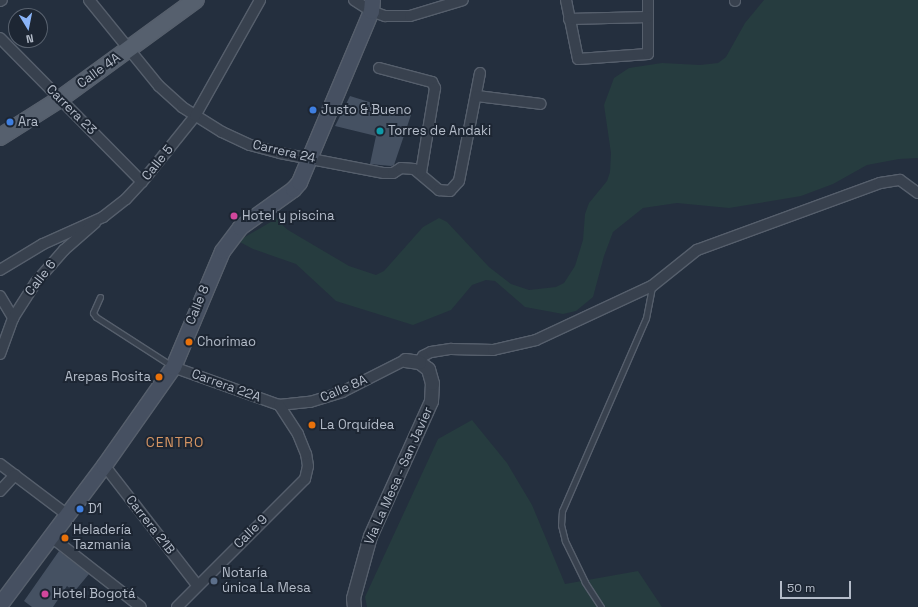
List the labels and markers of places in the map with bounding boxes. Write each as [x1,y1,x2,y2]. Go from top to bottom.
place label: Justo & Bueno [321,102,412,118]
marker: Justo & Bueno [308,105,318,115]
place label: Ara [18,114,38,130]
marker: Ara [5,117,15,127]
place label: Torres de Andaki [388,123,491,139]
marker: Torres de Andaki [375,126,385,136]
place label: Hotel y piscina [242,208,334,224]
marker: Hotel y piscina [229,211,239,221]
place label: Chorimao [197,334,256,350]
marker: Chorimao [184,337,194,347]
place label: Arepas Rosita [65,369,151,385]
marker: Arepas Rosita [154,372,164,382]
place label: La Orquídea [320,417,394,433]
marker: La Orquídea [307,420,317,430]
place label: D1 [88,501,102,517]
marker: D1 [75,504,85,514]
place label: Heladería Tazmania [73,523,131,554]
marker: Heladería Tazmania [60,533,70,543]
place label: Notaría única La Mesa [222,566,311,597]
marker: Notaría única La Mesa [209,576,219,586]
place label: Hotel Bogotá [53,586,135,602]
marker: Hotel Bogotá [40,589,50,599]

